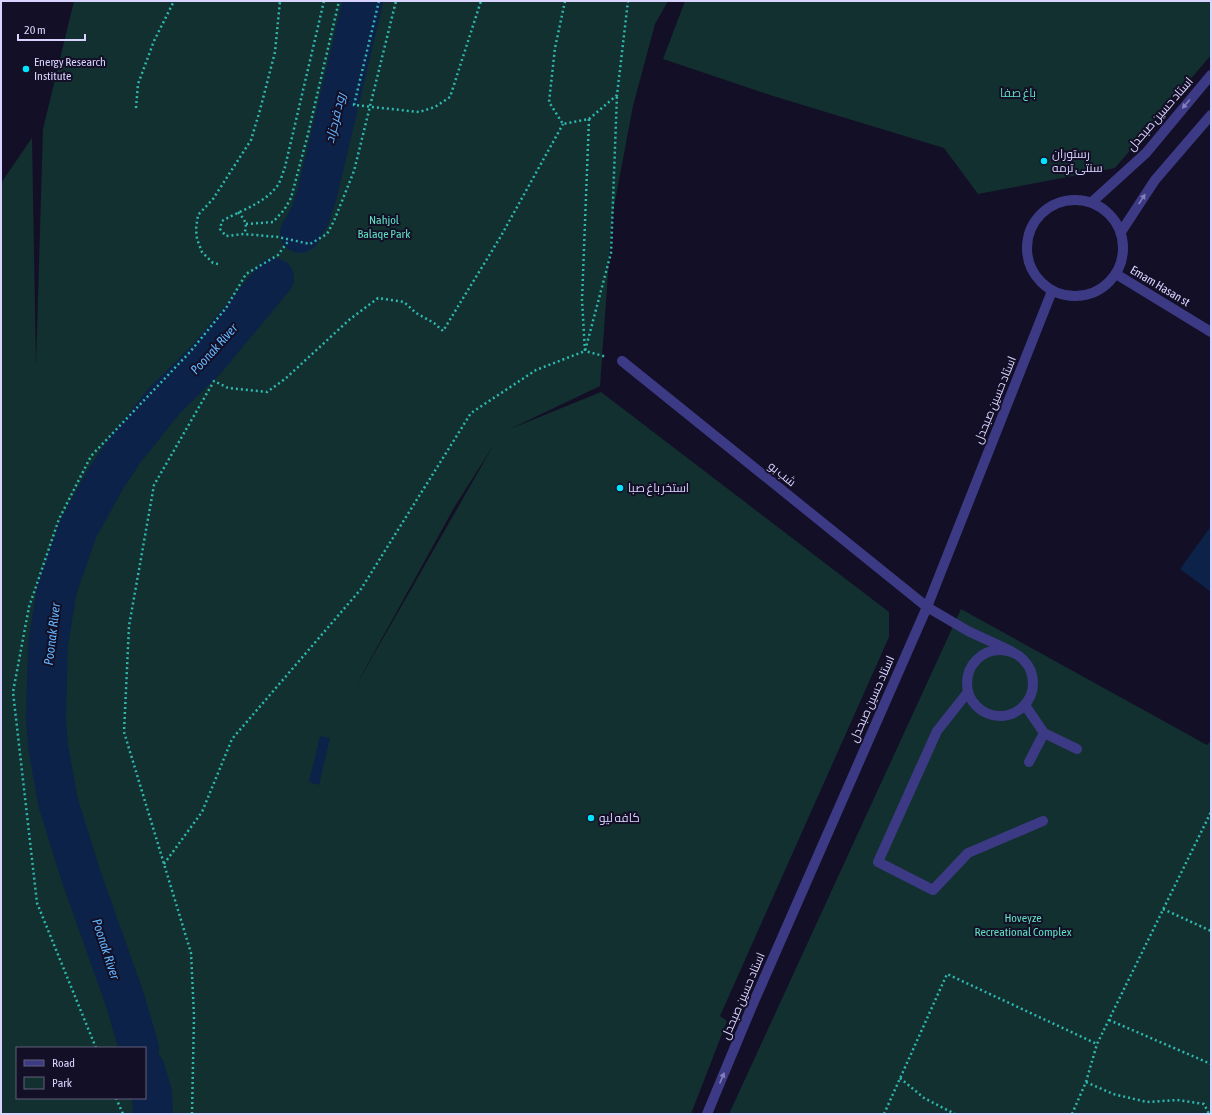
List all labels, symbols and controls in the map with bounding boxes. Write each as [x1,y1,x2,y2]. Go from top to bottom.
scale bar [18,16,85,42]
text: 20 m [24,23,46,37]
place label: Energy Research Institute [34,55,106,83]
marker: Energy Research Institute [21,64,31,74]
street label: استاد حسین صبحدل [1124,74,1196,154]
park label: باغ صفا [1000,86,1036,101]
water label: رود فرحزاد [322,90,348,145]
one-way arrow [1182,99,1191,110]
place label: رستوران سنتی ترمه [1052,147,1103,175]
marker: رستوران سنتی ترمه [1039,156,1049,166]
one-way arrow [1139,193,1146,205]
park label: Nahjol Balaqe Park [358,213,411,241]
street label: Emam Hasan st [1128,263,1193,310]
water label: Poonak River [187,320,241,377]
street label: استاد حسین صبحدل [971,354,1019,446]
street label: شب بو [765,459,799,489]
place label: استخر باغ صبا [628,481,689,496]
marker: استخر باغ صبا [615,483,625,493]
water label: Poonak River [41,601,63,666]
street label: استاد حسین صبحدل [847,654,897,744]
place label: کافه لیو [599,811,640,825]
marker: کافه لیو [586,813,596,823]
park label: Hoveyze Recreational Complex [974,911,1072,939]
water label: Poonak River [89,917,123,982]
street label: استاد حسین صبحدل [718,950,768,1042]
legend [16,1047,146,1099]
text: Road [52,1056,75,1070]
one-way arrow [719,1072,726,1084]
text: Park [52,1076,73,1090]

